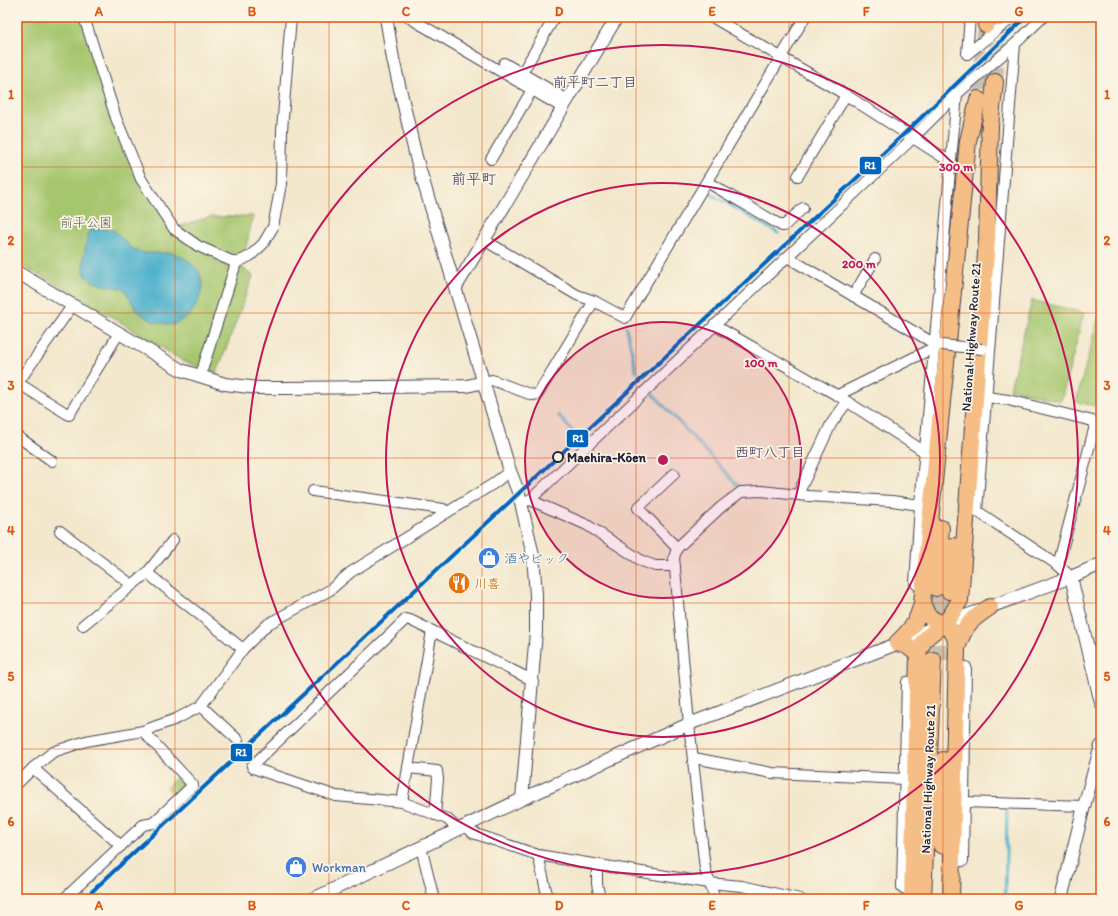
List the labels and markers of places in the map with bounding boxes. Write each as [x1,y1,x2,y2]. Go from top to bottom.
place label: Maehira-Kōen [567,450,646,465]
marker: Maehira-Kōen [552,451,564,463]
centre of rings [656,453,670,467]
shop icon: 酒やビック [476,545,502,571]
place label: 酒やビック [504,551,569,566]
restaurant icon: 川喜 [446,570,472,596]
place label: 川喜 [474,576,500,591]
shop icon: Workman [283,854,309,880]
place label: Workman [312,860,366,875]

